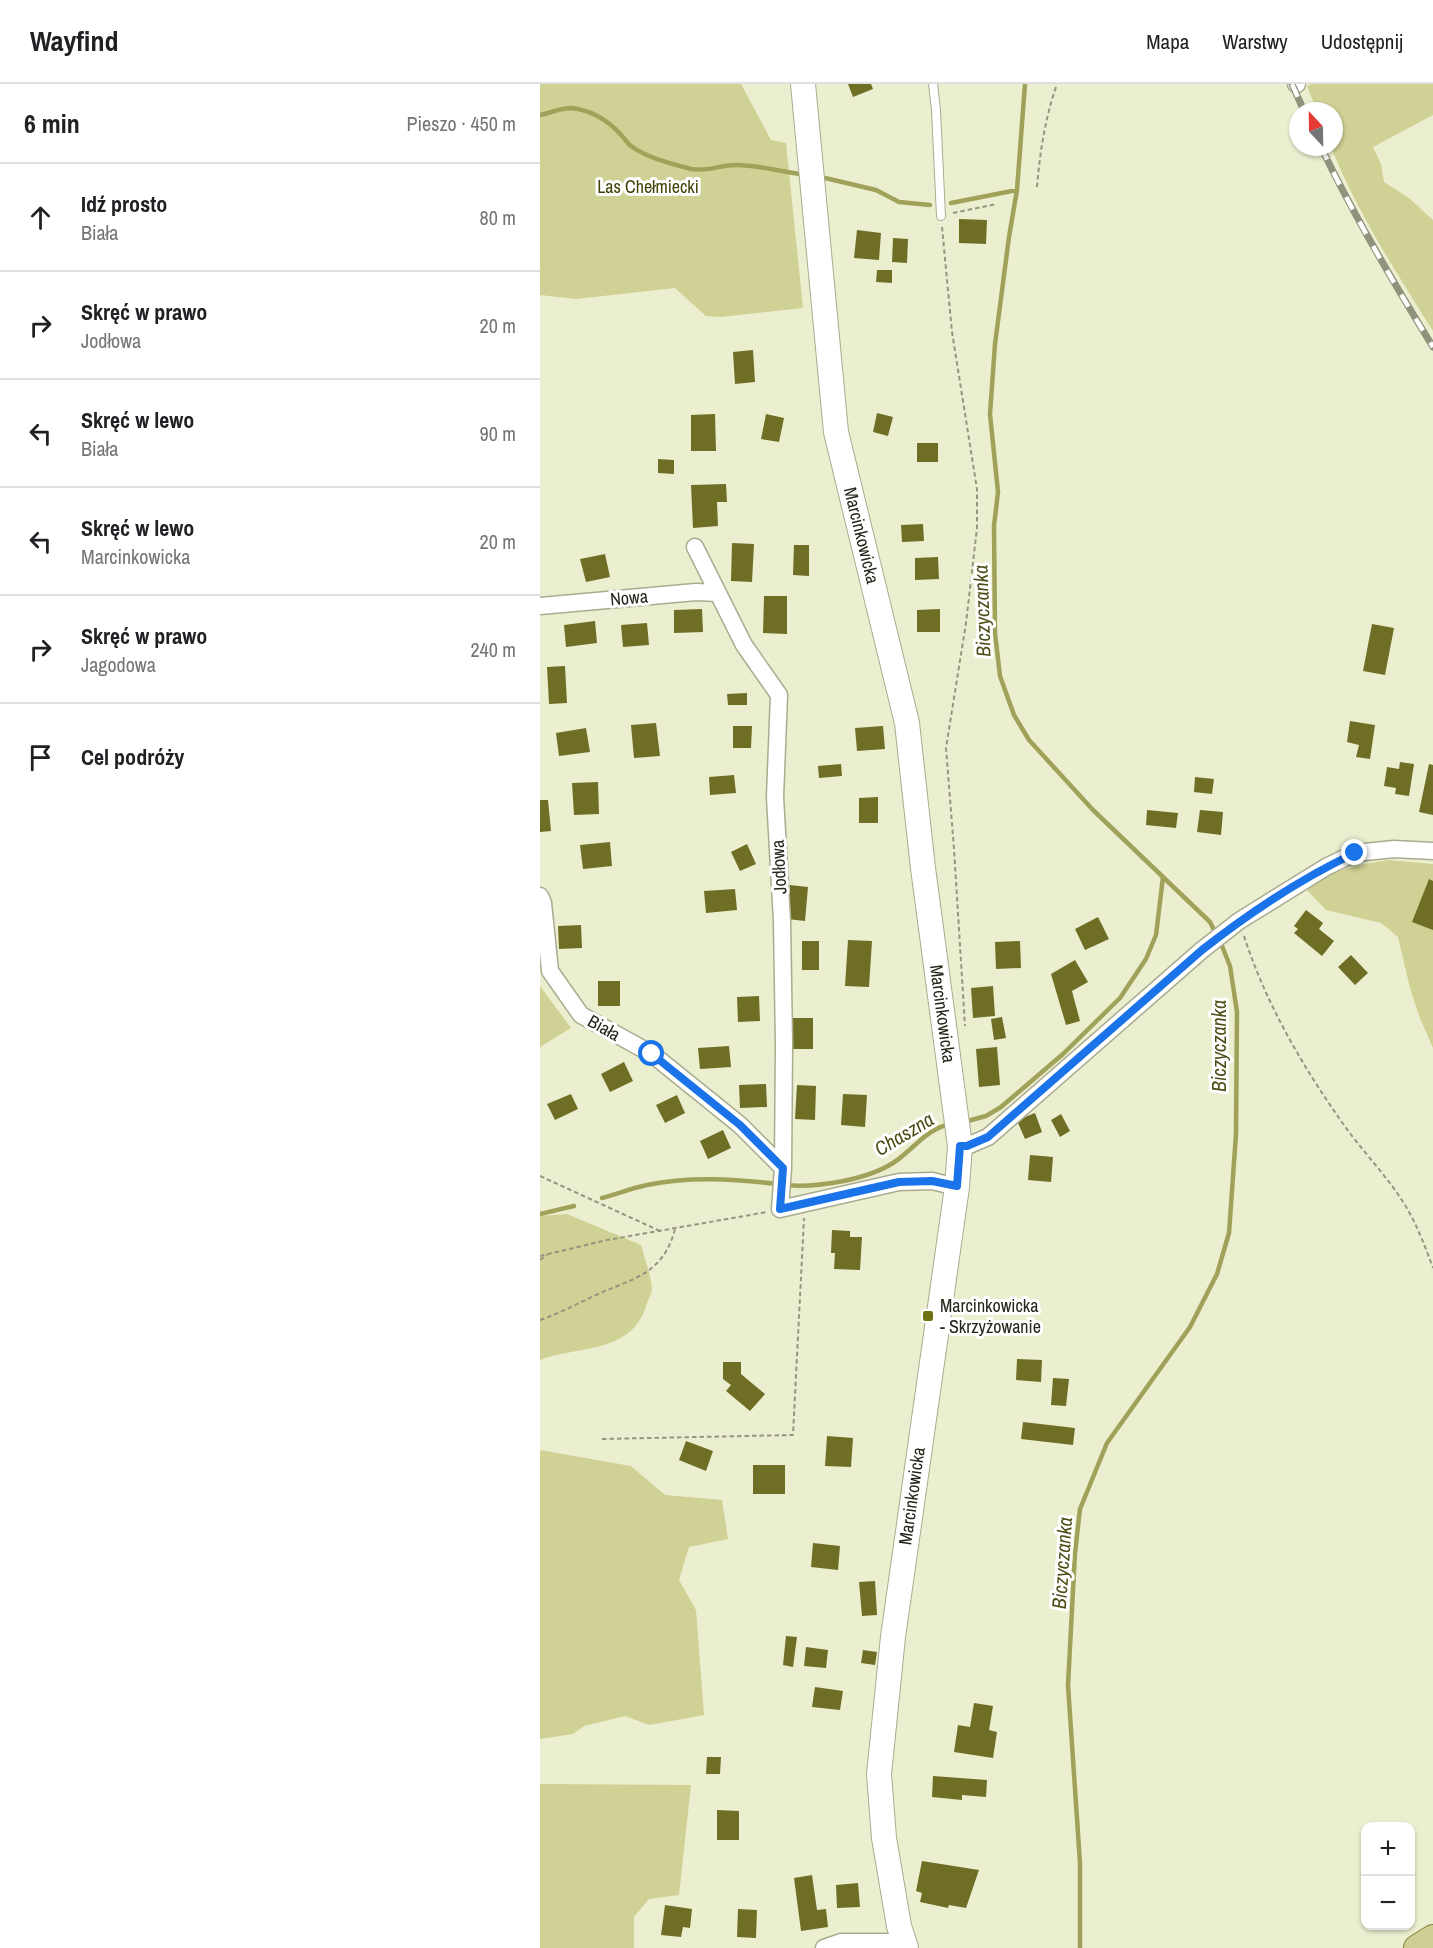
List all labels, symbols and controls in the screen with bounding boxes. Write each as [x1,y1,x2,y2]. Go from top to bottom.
text: Wayfind [30,22,118,60]
text: Mapa [1146,27,1189,56]
text: Warstwy [1222,27,1288,56]
text: Udostępnij [1321,27,1403,56]
north arrow [1289,102,1343,156]
text: 6 min [24,106,80,141]
text: Pieszo · 450 m [407,110,516,137]
park label: Las Chełmiecki [597,174,699,199]
text: Idź prosto [81,189,167,219]
icon: ahead [24,201,57,234]
text: 80 m [480,204,516,231]
text: Biała [81,219,118,246]
text: Skręć w prawo [81,297,207,327]
icon: right [24,309,57,342]
text: 20 m [480,312,516,339]
text: Jodłowa [81,327,141,354]
text: Skręć w lewo [81,405,194,435]
icon: left [24,417,57,450]
text: 90 m [480,420,516,447]
text: Biała [81,435,118,462]
street label: Marcinkowicka [838,484,886,586]
text: Skręć w lewo [81,513,194,543]
icon: left [24,525,57,558]
text: 20 m [480,528,516,555]
text: Marcinkowicka [81,543,190,570]
water label: Biczyczanka [966,565,997,657]
street label: Nowa [609,583,649,612]
text: Skręć w prawo [81,621,207,651]
icon: right [24,633,57,666]
text: 240 m [470,636,516,663]
text: Jagodowa [81,651,156,678]
icon: arrive [24,741,57,774]
text: Cel podróży [81,742,184,772]
street label: Jodłowa [765,839,792,895]
route end [1341,839,1367,865]
street label: Marcinkowicka [924,963,962,1064]
water label: Biczyczanka [1205,1000,1232,1092]
street label: Biała [583,1008,625,1047]
route start [638,1040,664,1066]
water label: Chaszna [869,1105,938,1162]
place label: Marcinkowicka - Skrzyżowanie [940,1293,1041,1339]
marker: Marcinkowicka - Skrzyżowanie [921,1309,935,1323]
street label: Marcinkowicka [892,1445,931,1546]
water label: Biczyczanka [1045,1516,1078,1610]
map controls [1361,1822,1415,1930]
button: + [1361,1822,1415,1876]
button: − [1361,1876,1415,1930]

